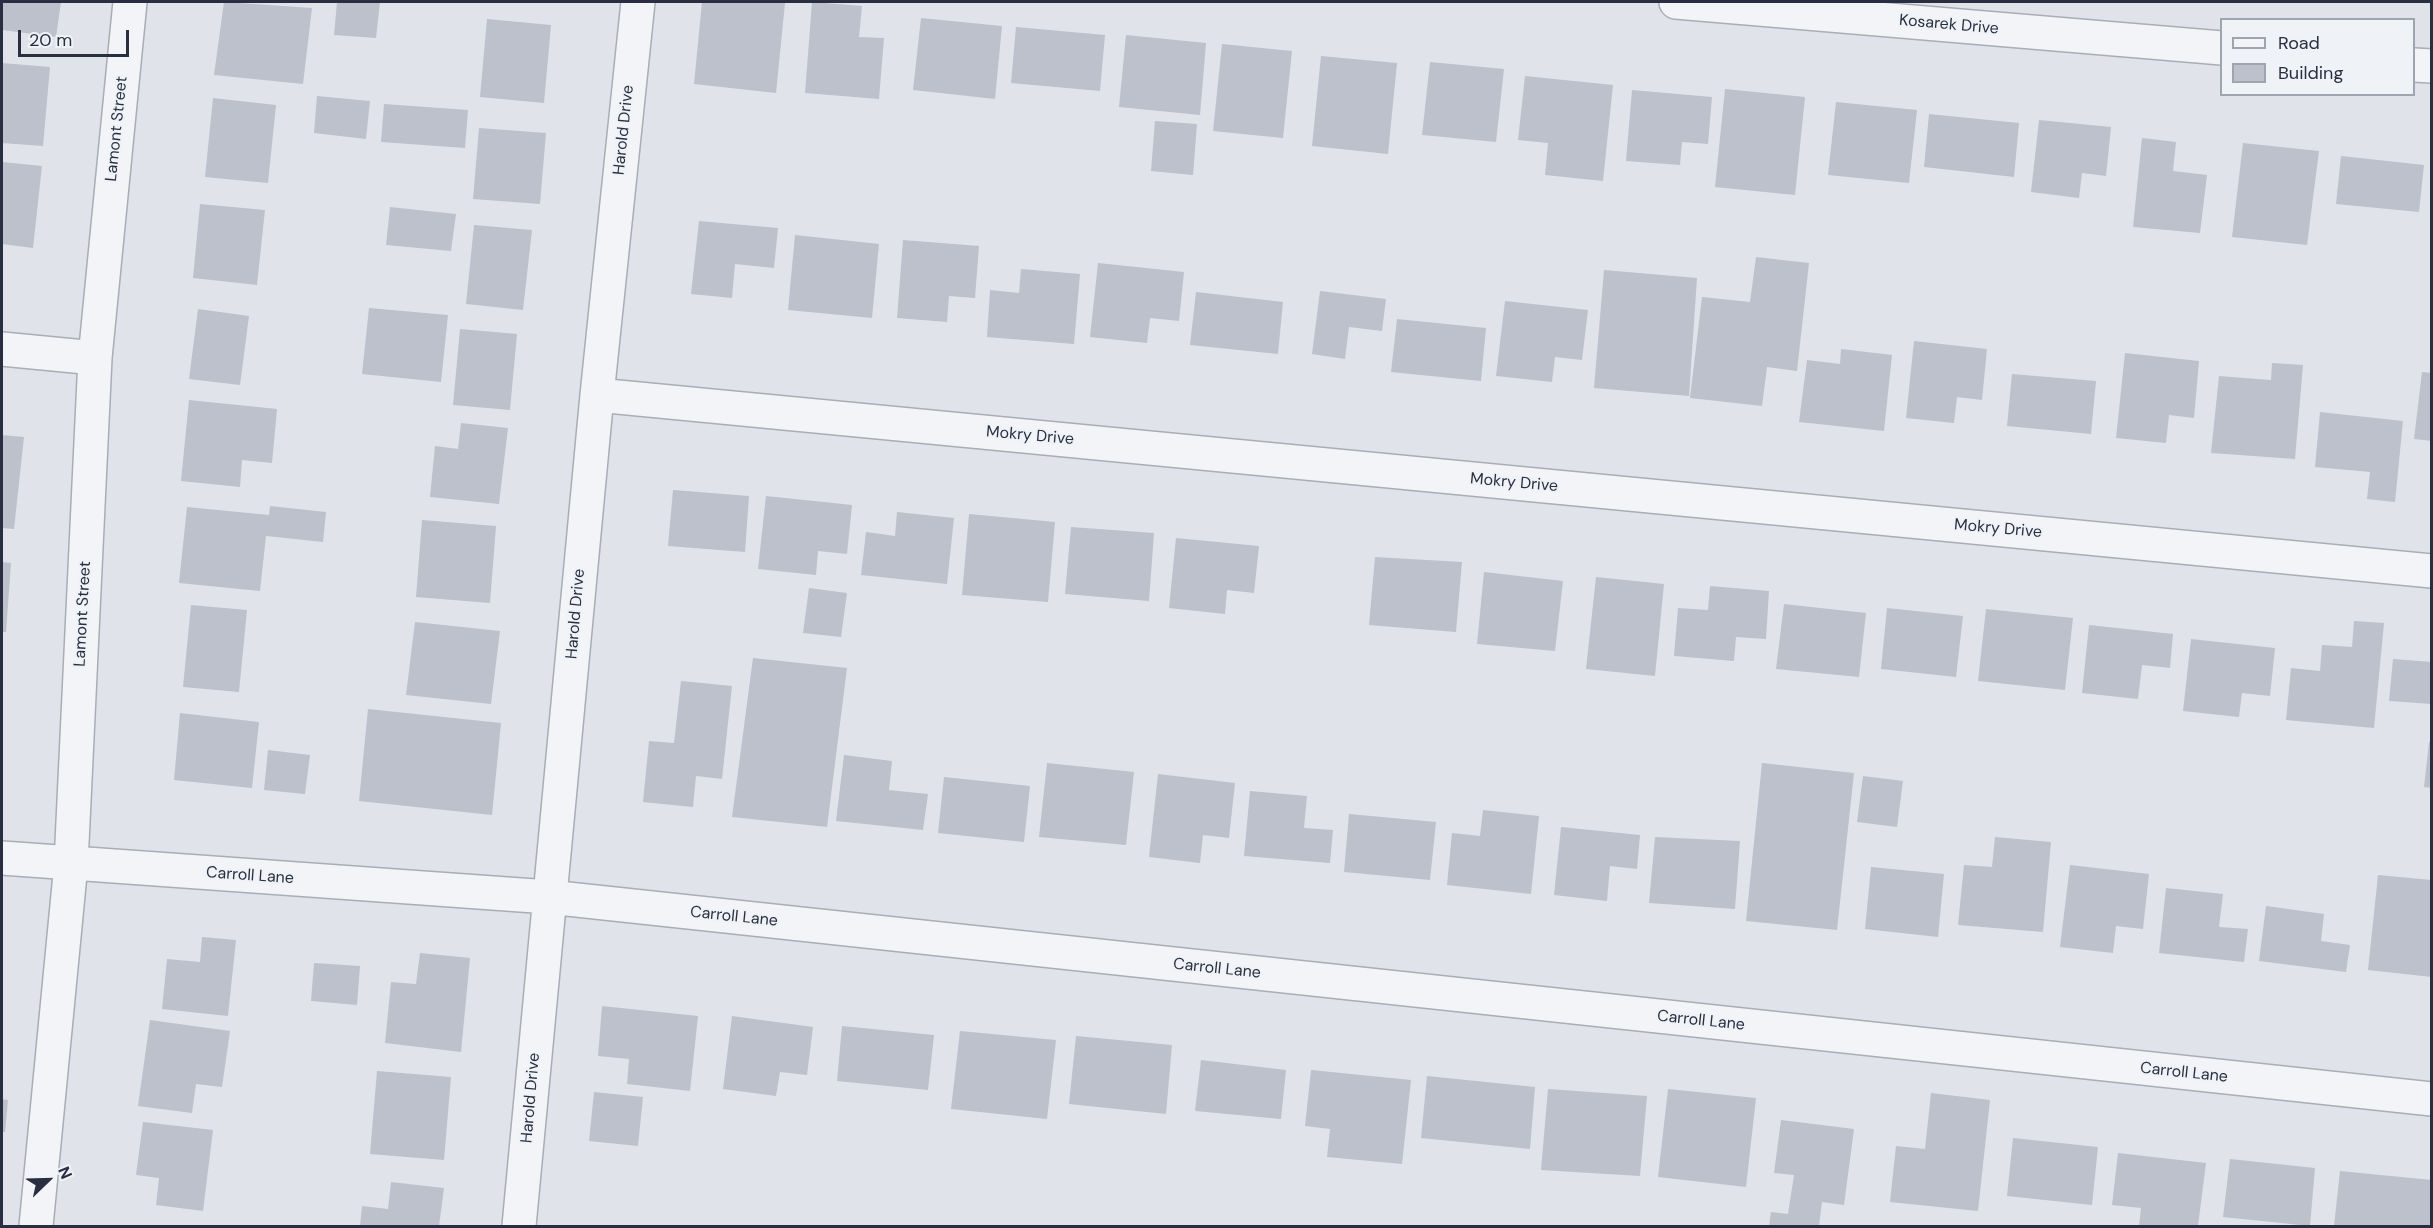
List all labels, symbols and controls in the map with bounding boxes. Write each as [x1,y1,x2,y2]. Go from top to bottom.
street label: Kosarek Drive [1898,11,2000,39]
scale bar [21,18,132,56]
legend [2220,18,2415,96]
text: 20 m [29,28,72,52]
text: Road [2278,31,2320,55]
text: Building [2278,61,2343,85]
street label: Lamont Street [102,75,132,183]
street label: Harold Drive [610,84,638,176]
street label: Mokry Drive [985,423,1075,449]
street label: Mokry Drive [1469,470,1559,496]
street label: Mokry Drive [1953,516,2043,542]
street label: Lamont Street [71,561,95,667]
street label: Harold Drive [562,568,590,660]
street label: Carroll Lane [205,863,295,889]
street label: Carroll Lane [689,903,779,931]
street label: Carroll Lane [1172,955,1262,983]
street label: Carroll Lane [1656,1007,1746,1035]
street label: Harold Drive [517,1052,545,1144]
street label: Carroll Lane [2139,1059,2229,1087]
north arrow [18,1150,78,1210]
text: N [53,1163,77,1182]

